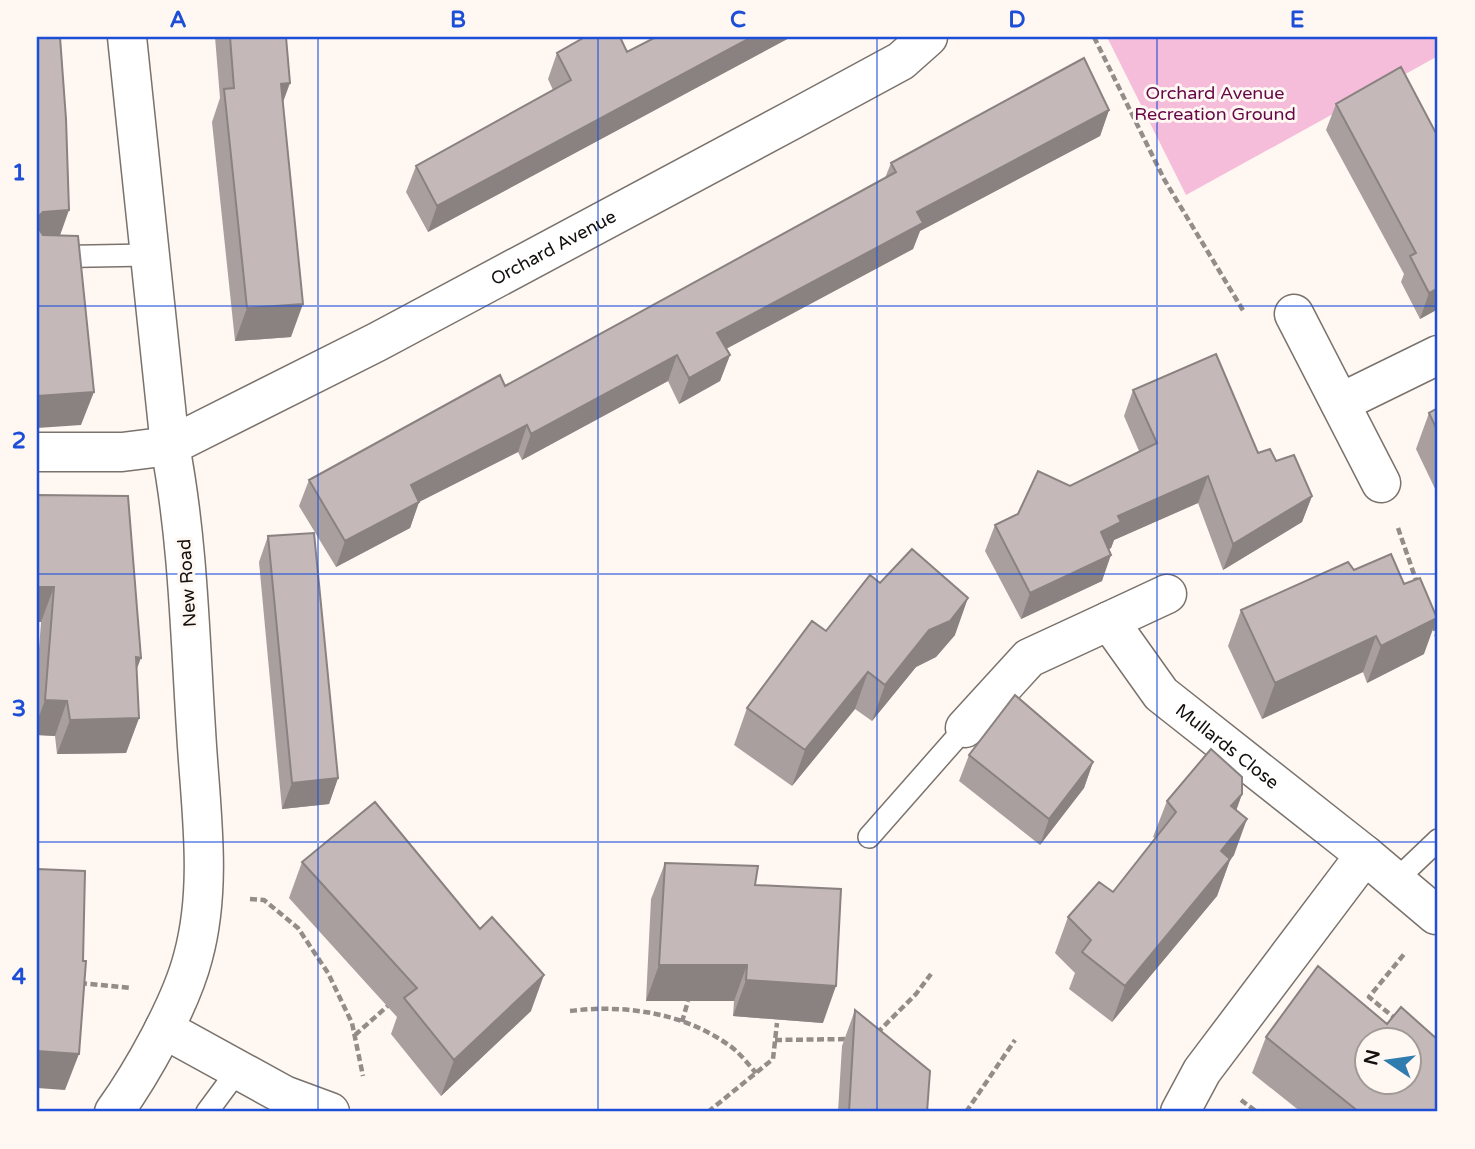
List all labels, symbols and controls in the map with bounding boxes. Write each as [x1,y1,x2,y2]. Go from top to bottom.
text: A [169,6,187,34]
text: B [450,6,466,34]
text: C [730,6,746,34]
text: D [1008,6,1026,34]
text: E [1290,6,1304,34]
park label: Orchard Avenue Recreation Ground [1134,82,1296,125]
text: 1 [12,159,26,187]
street label: Orchard Avenue [487,205,620,290]
text: 2 [12,427,26,455]
street label: New Road [173,538,201,628]
text: 3 [12,695,26,723]
street label: Mullards Close [1171,699,1283,794]
text: 4 [12,963,27,991]
north arrow [1352,1026,1422,1096]
text: N [1360,1047,1385,1067]

